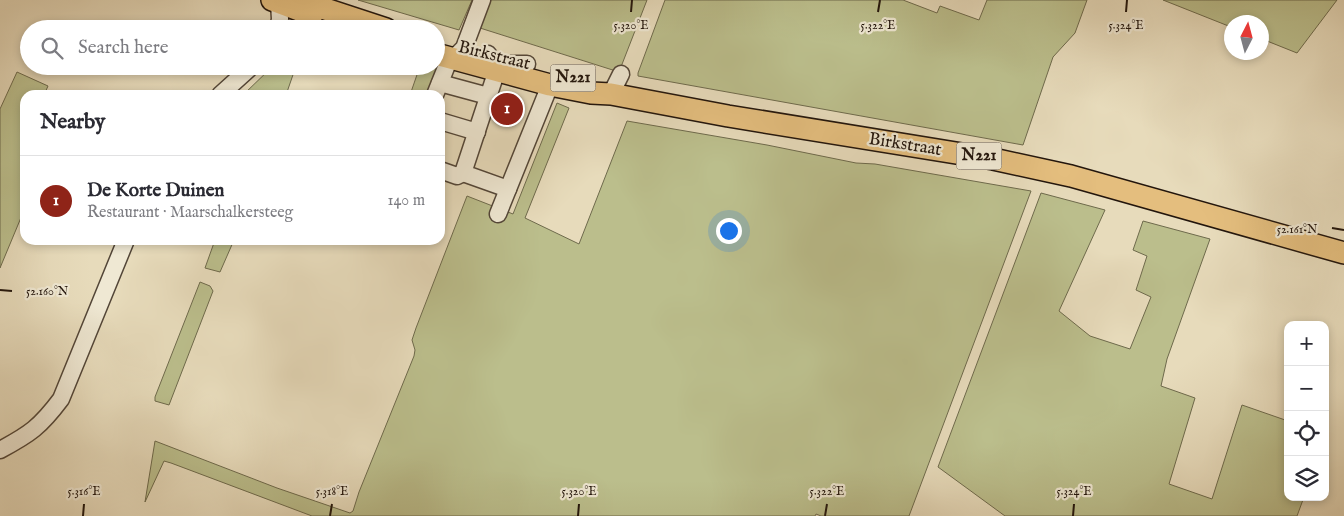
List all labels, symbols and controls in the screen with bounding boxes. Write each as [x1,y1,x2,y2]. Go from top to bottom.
north arrow [1224,15,1269,60]
text: 5.320°E [613,18,649,33]
text: 5.322°E [861,18,895,33]
text: 5.324°E [1108,18,1144,33]
search box [20,20,445,75]
icon: search [38,34,66,62]
text: Search here [78,36,169,60]
street label: Birkstraat [455,36,533,76]
road number: N221 [550,64,596,92]
pin: 1 [491,90,523,128]
text: Nearby [40,109,105,136]
street label: Birkstraat [867,128,943,162]
road number: N221 [956,142,1002,170]
text: De Korte Duinen [87,179,225,203]
text: 1 [53,191,59,211]
text: 140 m [387,191,425,211]
text: Restaurant · Maarschalkersteeg [87,203,293,223]
your location [716,218,742,244]
text: 52.161°N [1277,222,1318,237]
text: 52.160°N [26,284,69,299]
map controls [1284,321,1329,501]
button: + [1284,321,1329,366]
button: − [1284,366,1329,411]
button: locate [1284,411,1329,456]
button: layers [1284,456,1329,501]
text: 5.316°E [67,484,101,499]
text: 5.318°E [316,484,348,499]
text: 5.320°E [561,484,597,499]
text: 5.322°E [810,484,844,499]
text: 5.324°E [1056,484,1092,499]

